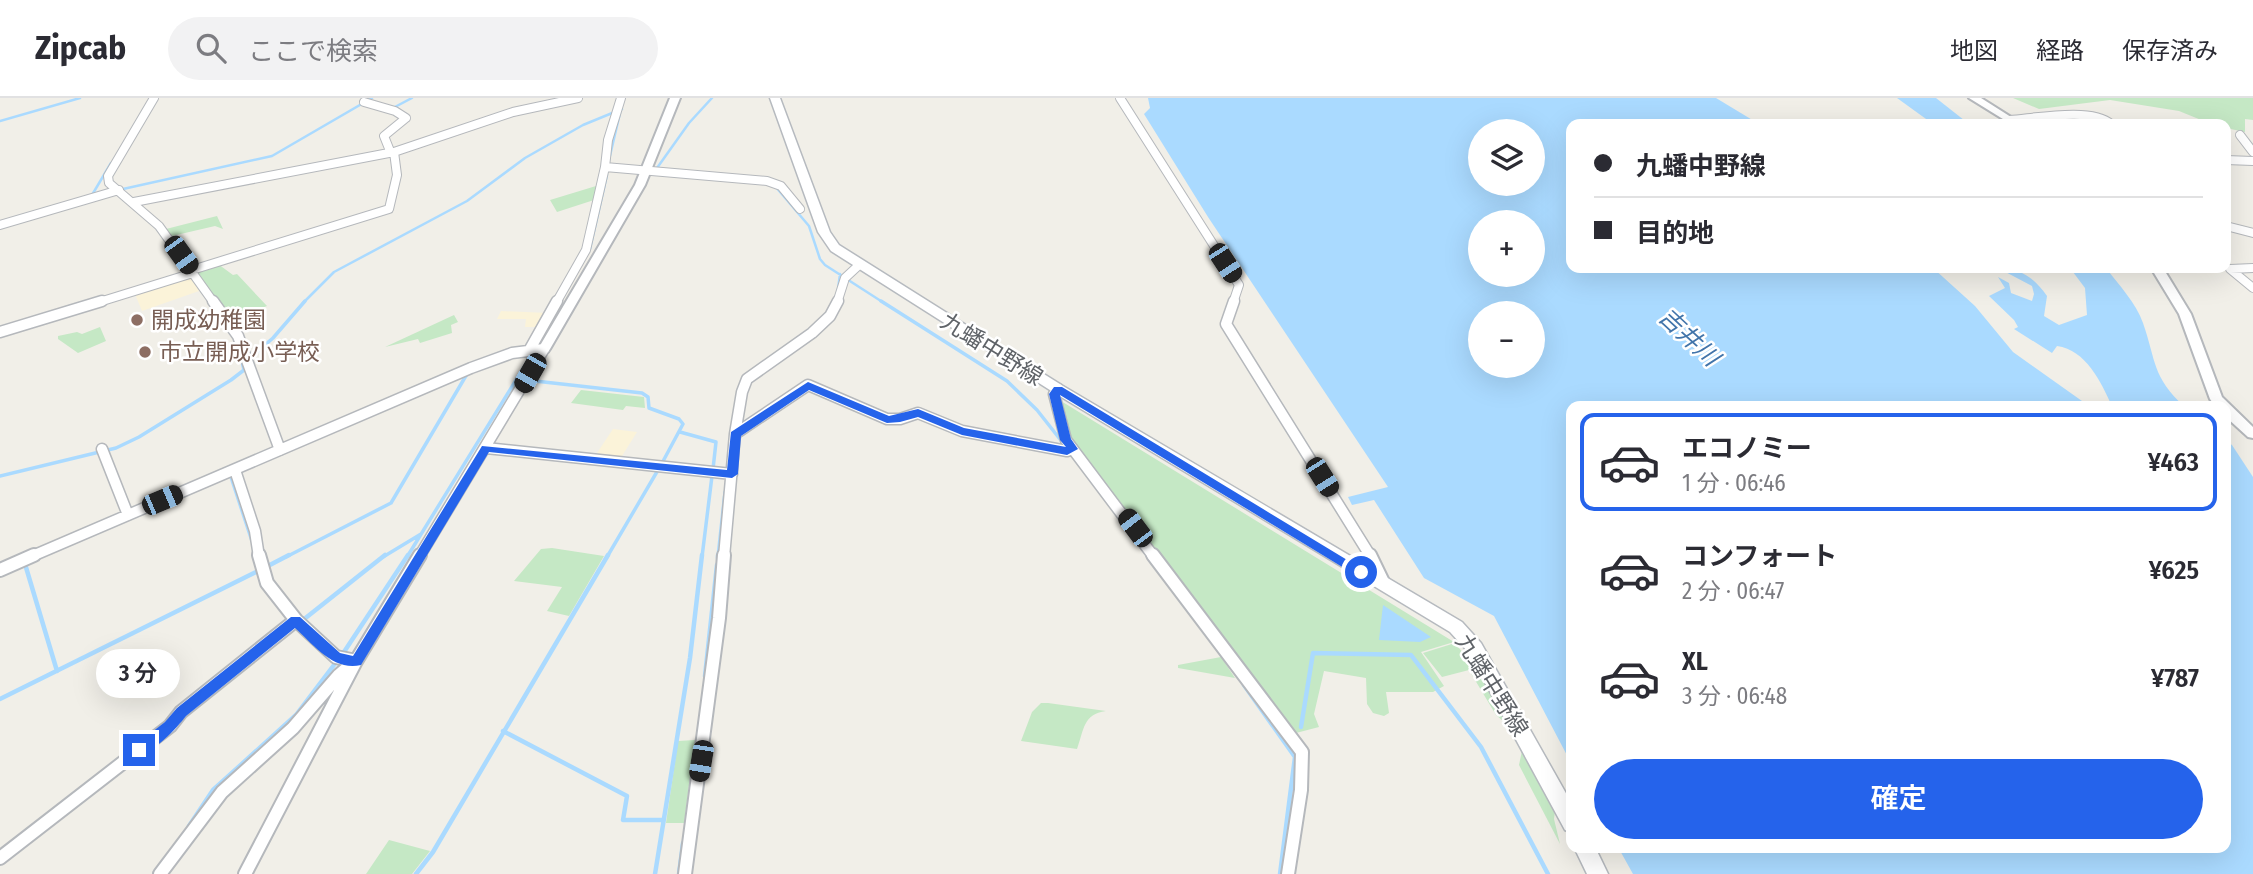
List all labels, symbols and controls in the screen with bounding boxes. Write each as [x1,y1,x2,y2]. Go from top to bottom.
search box [168,17,658,80]
text: Zipcab [35,28,126,68]
icon: search [192,29,230,67]
text: ここで検索 [248,36,378,67]
text: 地図 [1950,37,1998,65]
text: 経路 [2036,37,2084,65]
text: 保存済み [2122,37,2218,65]
map controls [1468,119,1545,378]
button: layers [1468,119,1545,196]
text: 九蟠中野線 [1636,151,1766,182]
button: + [1468,210,1545,287]
text: 目的地 [1636,218,1714,249]
car [161,232,202,278]
car [1205,240,1246,286]
button: − [1468,301,1545,378]
water label: 吉井川 [1653,302,1727,374]
place label: 開成幼稚園 [151,306,266,334]
street label: 九蟠中野線 [936,307,1048,391]
marker: 開成幼稚園 [129,312,145,328]
place label: 市立開成小学校 [159,338,320,366]
marker: 市立開成小学校 [137,344,153,360]
car [511,350,550,396]
icon: car [1598,431,1661,494]
text: エコノミー [1682,433,1812,464]
text: ¥463 [2148,447,2199,478]
car [1302,454,1343,500]
text: 1 分 · 06:46 [1682,469,1786,497]
car [139,482,186,518]
car [1114,505,1157,551]
icon: car [1598,539,1661,602]
text: コンフォート [1682,541,1837,572]
text: ¥625 [2149,555,2199,586]
route start [1345,556,1377,588]
text: 2 分 · 06:47 [1682,577,1784,605]
street label: 九蟠中野線 [1450,629,1534,741]
text: XL [1682,646,1708,677]
icon: car [1598,647,1661,710]
callout: 3 分 [97,648,181,698]
text: 3 分 [119,659,157,687]
text: ¥787 [2151,663,2199,694]
text: 3 分 · 06:48 [1682,682,1787,710]
route end [123,734,155,766]
car [688,739,715,783]
button: 確定 [1594,759,2203,839]

